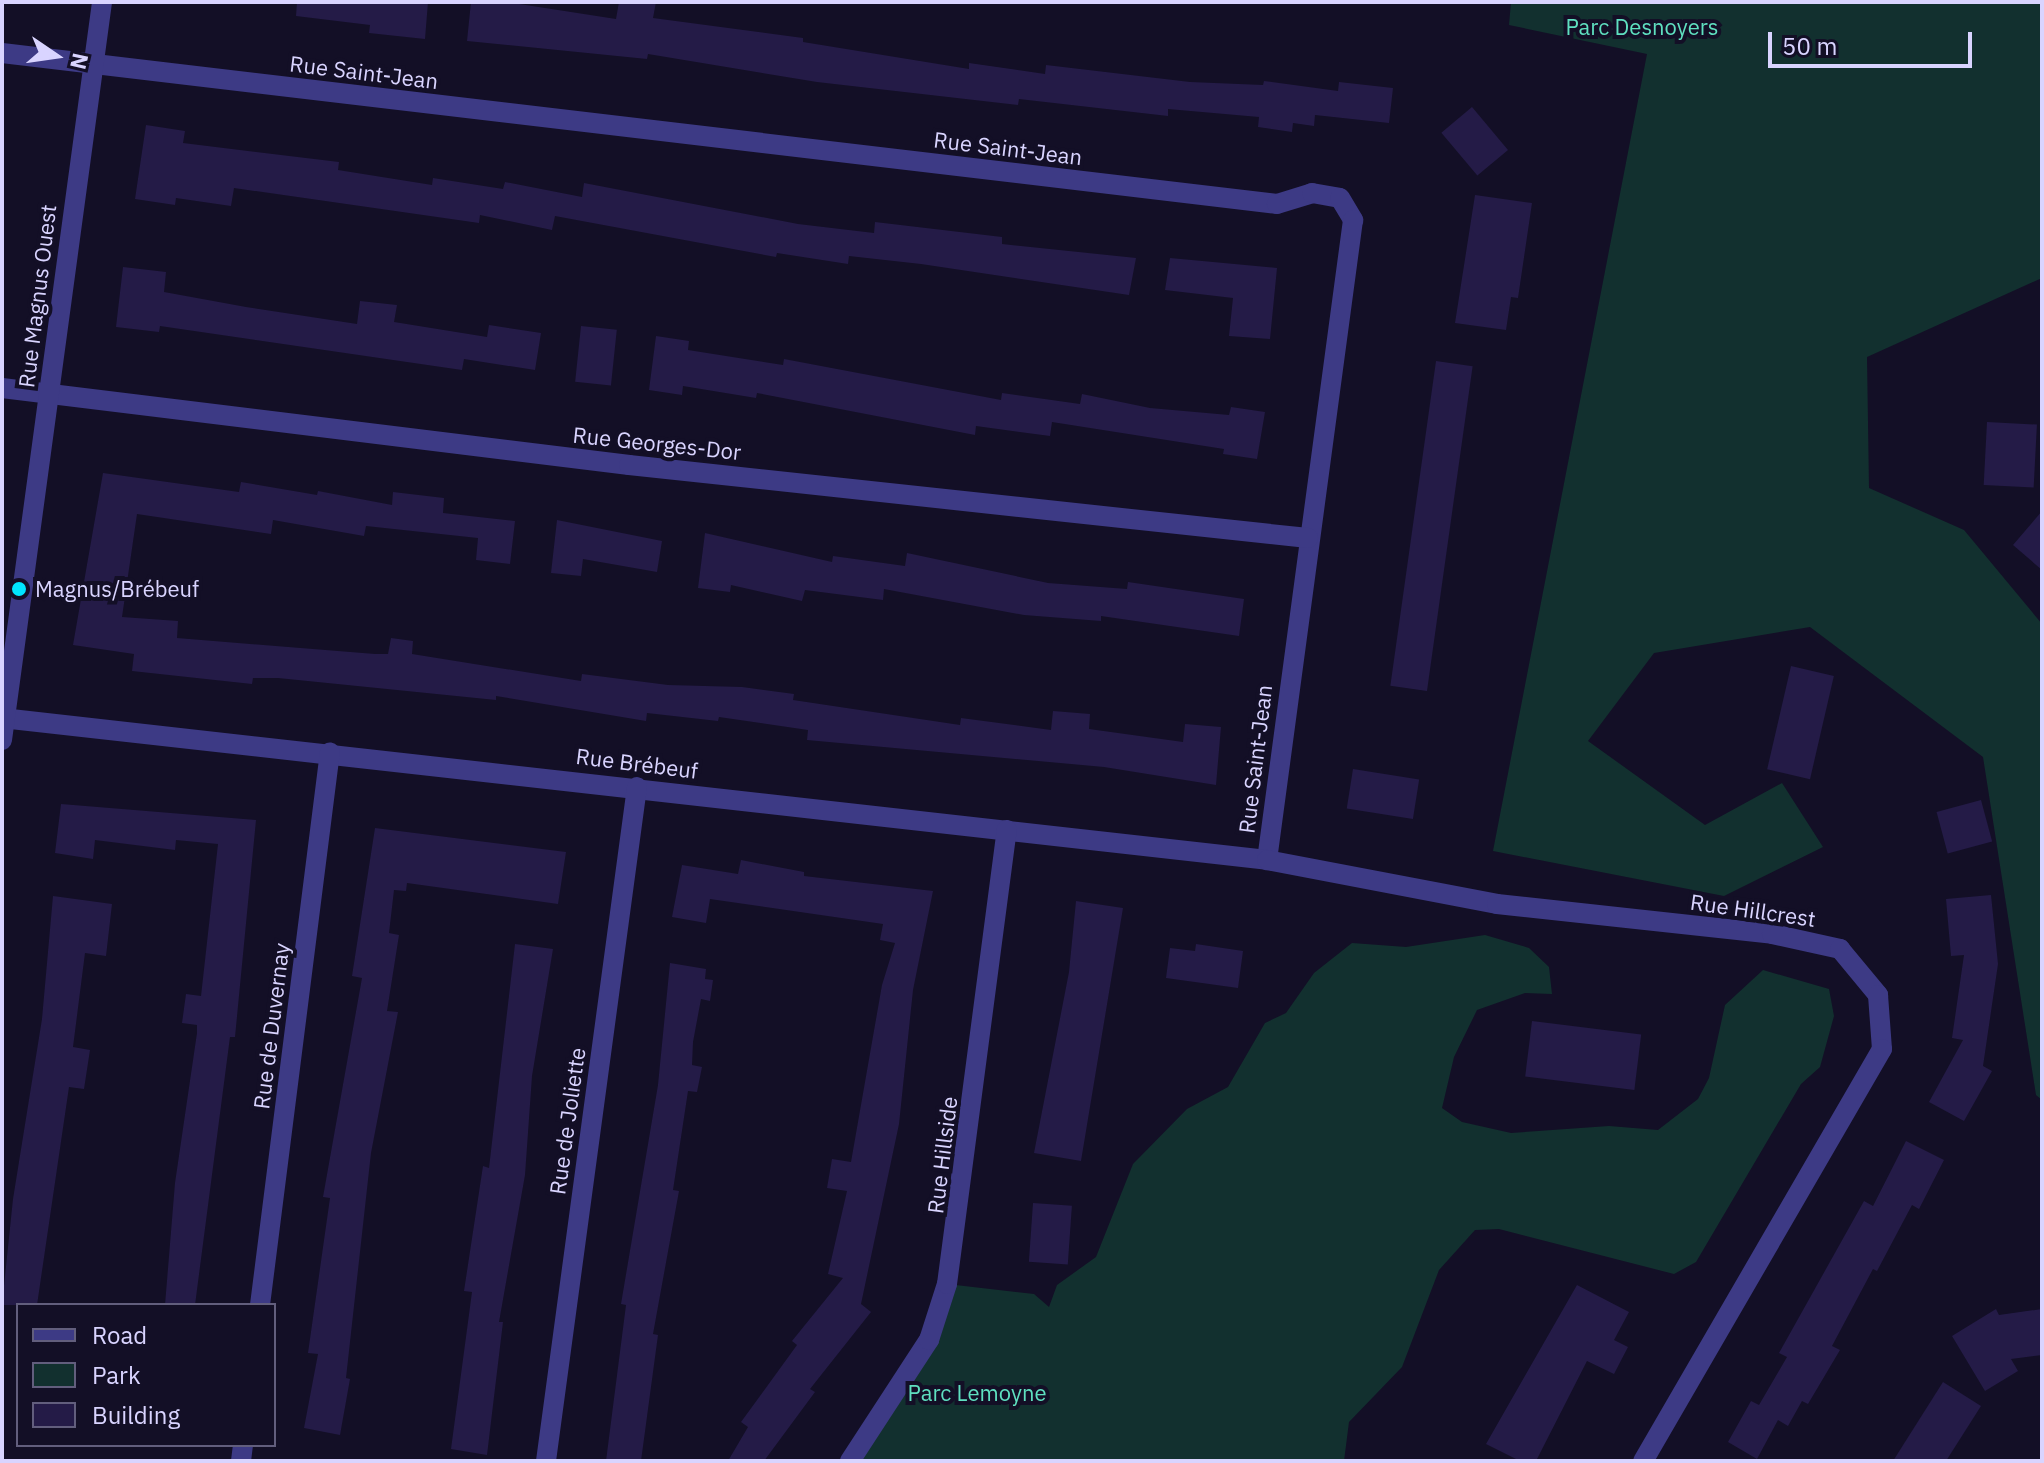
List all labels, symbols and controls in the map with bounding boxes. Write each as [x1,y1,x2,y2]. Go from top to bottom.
park label: Parc Desnoyers [1565,14,1719,40]
north arrow [16,16,96,96]
scale bar [1772,16,1976,66]
text: 50 m [1782,30,1837,62]
text: N [64,50,96,73]
street label: Rue Saint-Jean [288,50,440,94]
street label: Rue Saint-Jean [932,126,1084,170]
street label: Rue Magnus Ouest [13,203,61,389]
street label: Rue Georges-Dor [572,421,742,465]
place label: Magnus/Brébeuf [35,576,199,602]
marker: Magnus/Brébeuf [10,580,28,598]
street label: Rue Saint-Jean [1233,683,1277,835]
street label: Rue Brébeuf [574,742,700,784]
street label: Rue Hillcrest [1689,888,1817,932]
street label: Rue de Duvernay [248,941,294,1111]
street label: Rue de Joliette [544,1046,590,1196]
street label: Rue Hillside [922,1095,962,1215]
legend [16,1303,276,1447]
text: Road [92,1319,147,1351]
text: Park [92,1359,141,1391]
park label: Parc Lemoyne [908,1380,1046,1406]
text: Building [92,1399,180,1431]

